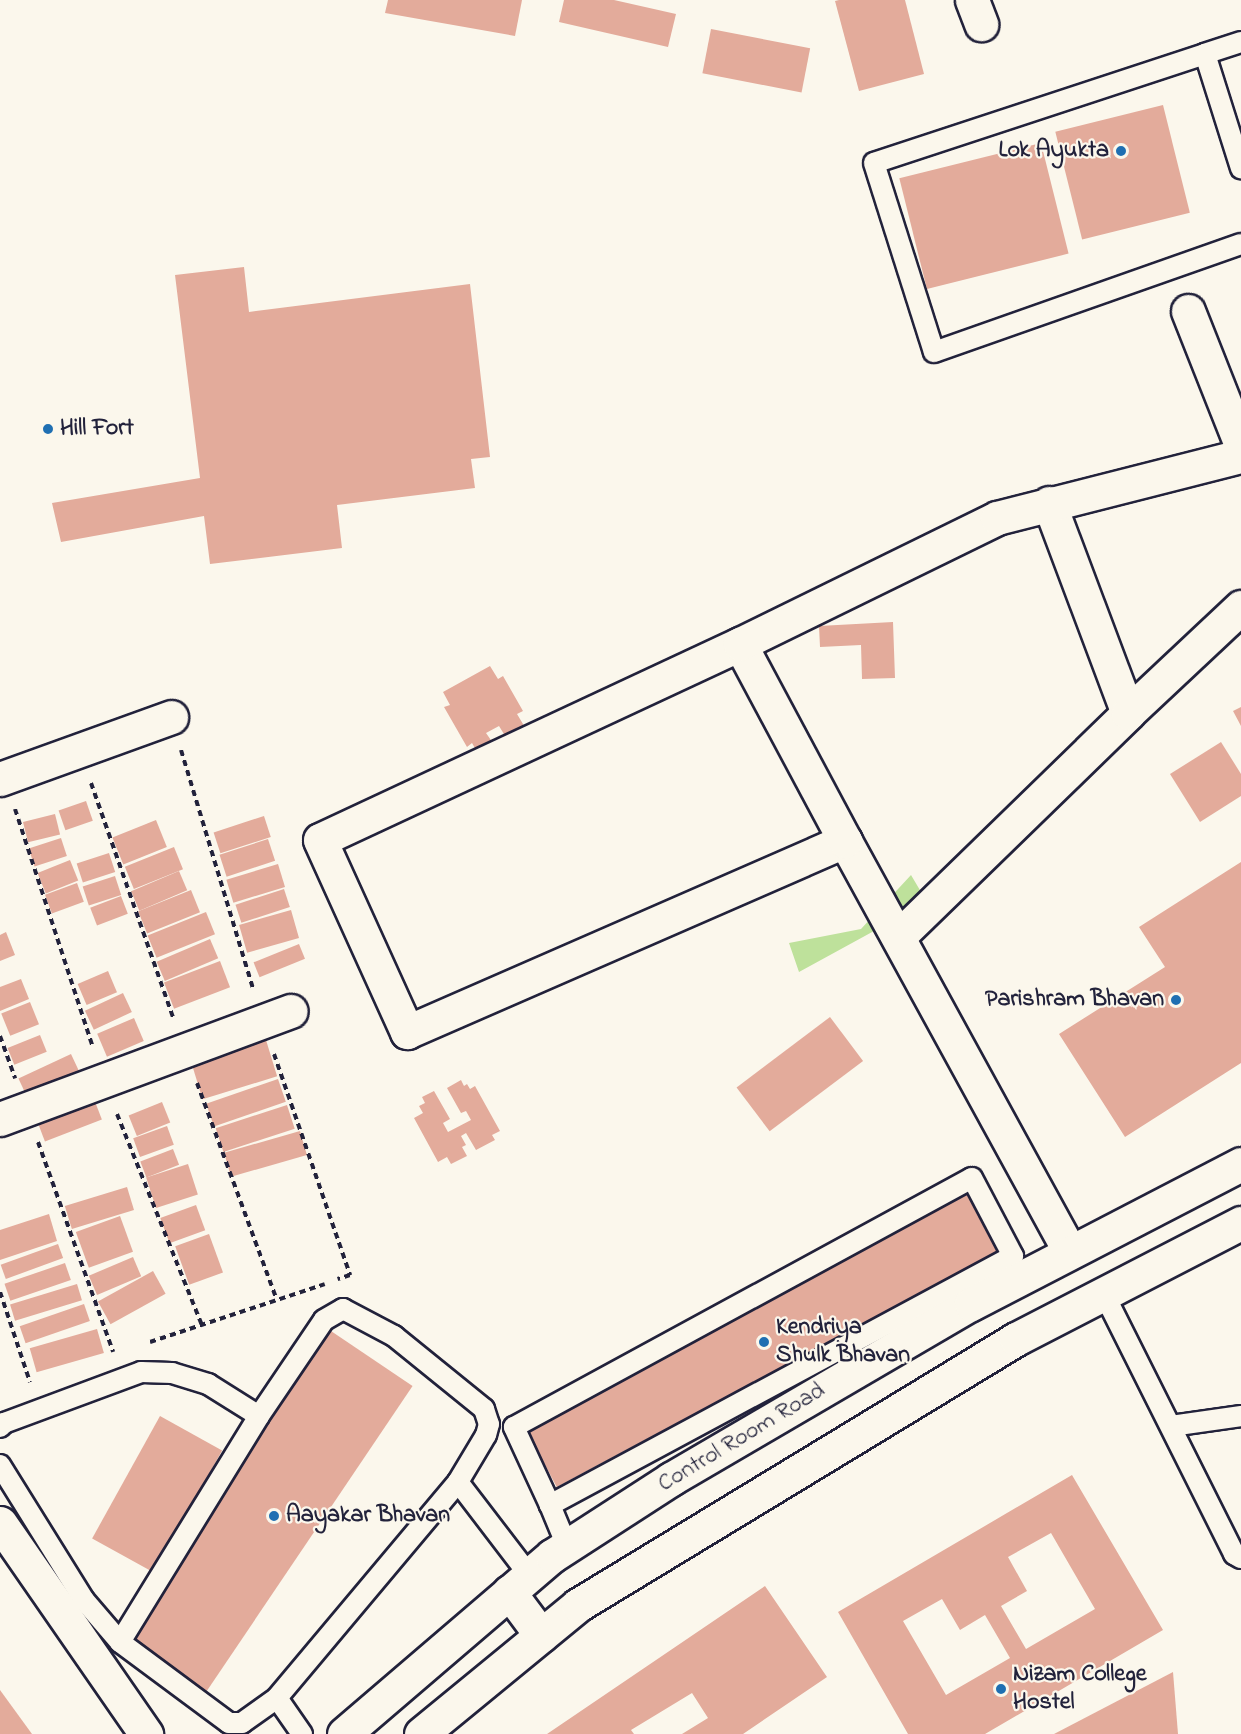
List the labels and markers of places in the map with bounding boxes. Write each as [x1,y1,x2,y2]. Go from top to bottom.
place label: Lok Ayukta [999,137,1109,165]
marker: Lok Ayukta [1114,144,1128,158]
place label: Hill Fort [60,415,134,443]
marker: Hill Fort [41,422,55,436]
place label: Parishram Bhavan [985,986,1164,1014]
marker: Parishram Bhavan [1169,993,1183,1007]
place label: Kendriya Shulk Bhavan [776,1314,910,1370]
marker: Kendriya Shulk Bhavan [757,1335,771,1349]
place label: Aayakar Bhavan [286,1502,450,1530]
marker: Aayakar Bhavan [267,1509,281,1523]
place label: Nizam College Hostel [1013,1661,1146,1717]
marker: Nizam College Hostel [994,1682,1008,1696]

